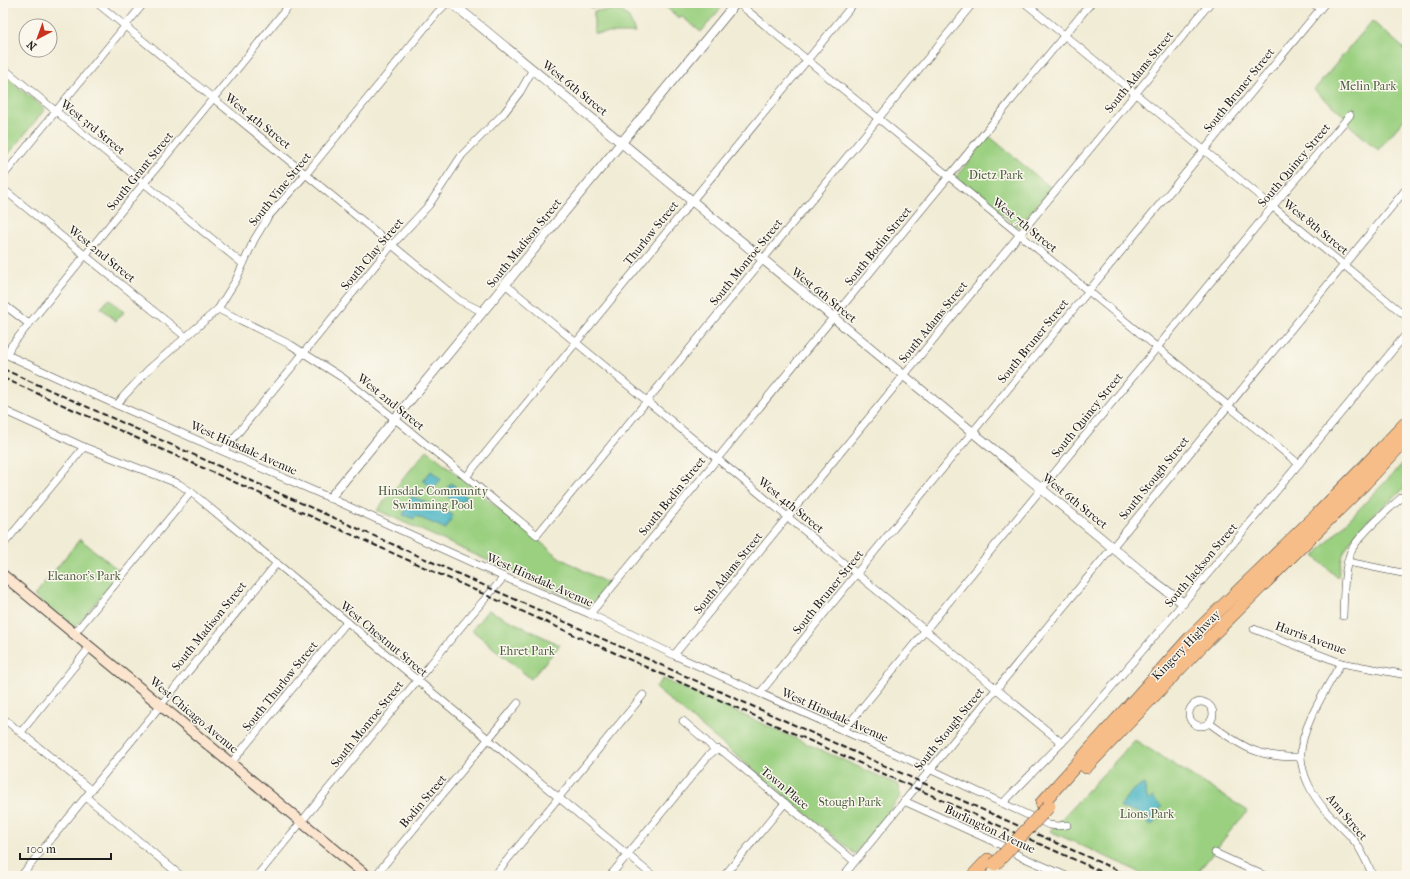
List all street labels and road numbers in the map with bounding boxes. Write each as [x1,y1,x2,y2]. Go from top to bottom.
street label: South Adams Street [1102,28,1177,116]
street label: South Bruner Street [1201,44,1278,135]
street label: West 6th Street [539,57,611,119]
street label: West 4th Street [222,90,294,152]
street label: West 3rd Street [57,96,129,158]
street label: South Quincy Street [1255,120,1334,210]
street label: South Grant Street [104,128,176,213]
street label: South Vine Street [246,149,315,229]
street label: West 7th Street [989,194,1061,256]
street label: South Madison Street [484,195,565,290]
street label: West 8th Street [1280,196,1352,258]
street label: Thurlow Street [621,197,682,268]
street label: South Bodin Street [842,203,915,288]
street label: South Clay Street [338,215,407,293]
street label: South Monroe Street [707,215,786,308]
street label: West 2nd Street [65,222,139,286]
street label: West 6th Street [788,264,860,326]
street label: South Adams Street [896,278,971,366]
street label: South Bruner Street [995,295,1072,386]
street label: South Quincy Street [1049,369,1126,460]
street label: West 2nd Street [354,370,428,434]
street label: West Hinsdale Avenue [188,418,300,478]
street label: South Stough Street [1116,433,1192,522]
street label: South Bodin Street [636,453,709,538]
street label: West 6th Street [1039,470,1111,532]
street label: West 4th Street [755,474,827,536]
street label: South Jackson Street [1162,520,1241,610]
street label: South Adams Street [691,529,766,617]
street label: South Bruner Street [790,546,867,637]
street label: West Hinsdale Avenue [484,550,596,610]
street label: South Madison Street [169,578,250,673]
street label: West Chestnut Street [337,598,431,680]
street label: Kingery Highway [1149,607,1223,683]
street label: Harris Avenue [1274,619,1348,657]
street label: South Thurlow Street [239,638,321,734]
street label: West Chicago Avenue [146,673,241,756]
street label: South Monroe Street [328,677,407,770]
street label: South Stough Street [911,684,987,773]
street label: West Hinsdale Avenue [779,685,891,745]
street label: Town Place [758,764,812,812]
street label: Bodin Street [397,771,450,830]
street label: Ann Street [1323,790,1371,843]
street label: Burlington Avenue [942,802,1038,856]

